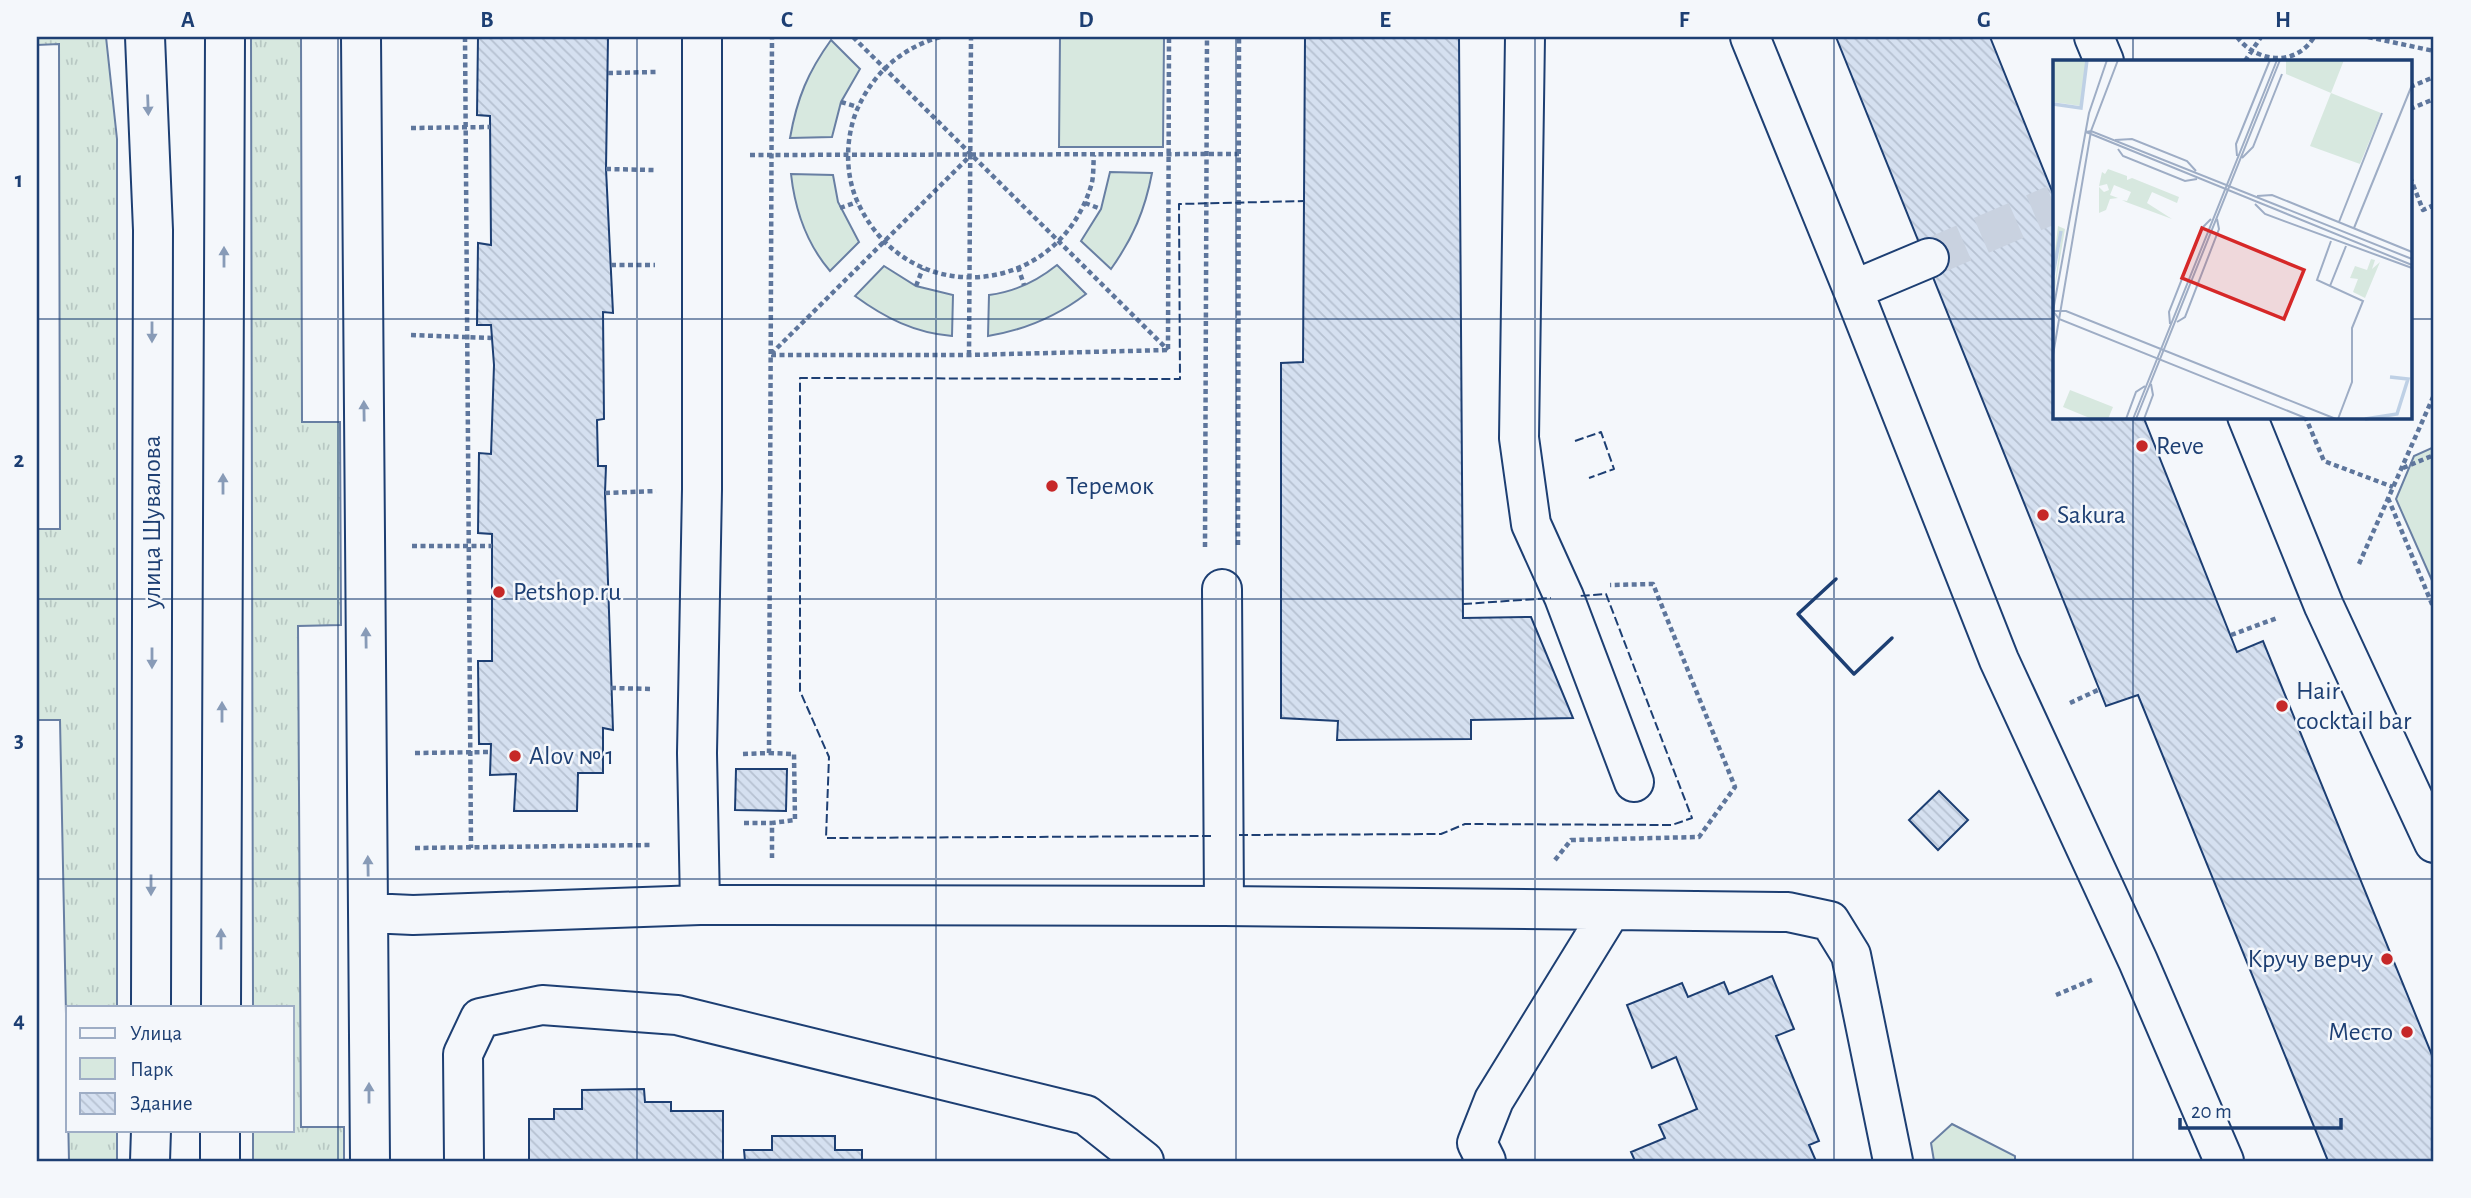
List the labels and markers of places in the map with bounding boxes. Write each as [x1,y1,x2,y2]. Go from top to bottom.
place label: Reve [2156,433,2204,459]
marker: Reve [2134,438,2150,454]
place label: Теремок [1066,473,1154,499]
marker: Теремок [1044,478,1060,494]
place label: Sakura [2057,502,2126,528]
marker: Sakura [2035,507,2051,523]
place label: Petshop.ru [513,579,621,605]
marker: Petshop.ru [491,584,507,600]
place label: Hair cocktail bar [2296,678,2412,734]
marker: Hair cocktail bar [2274,698,2290,714]
place label: Alov № 1 [529,743,614,769]
marker: Alov № 1 [507,748,523,764]
place label: Кручу верчу [2247,946,2373,972]
marker: Кручу верчу [2379,951,2395,967]
place label: Место [2328,1019,2393,1045]
marker: Место [2399,1024,2415,1040]

